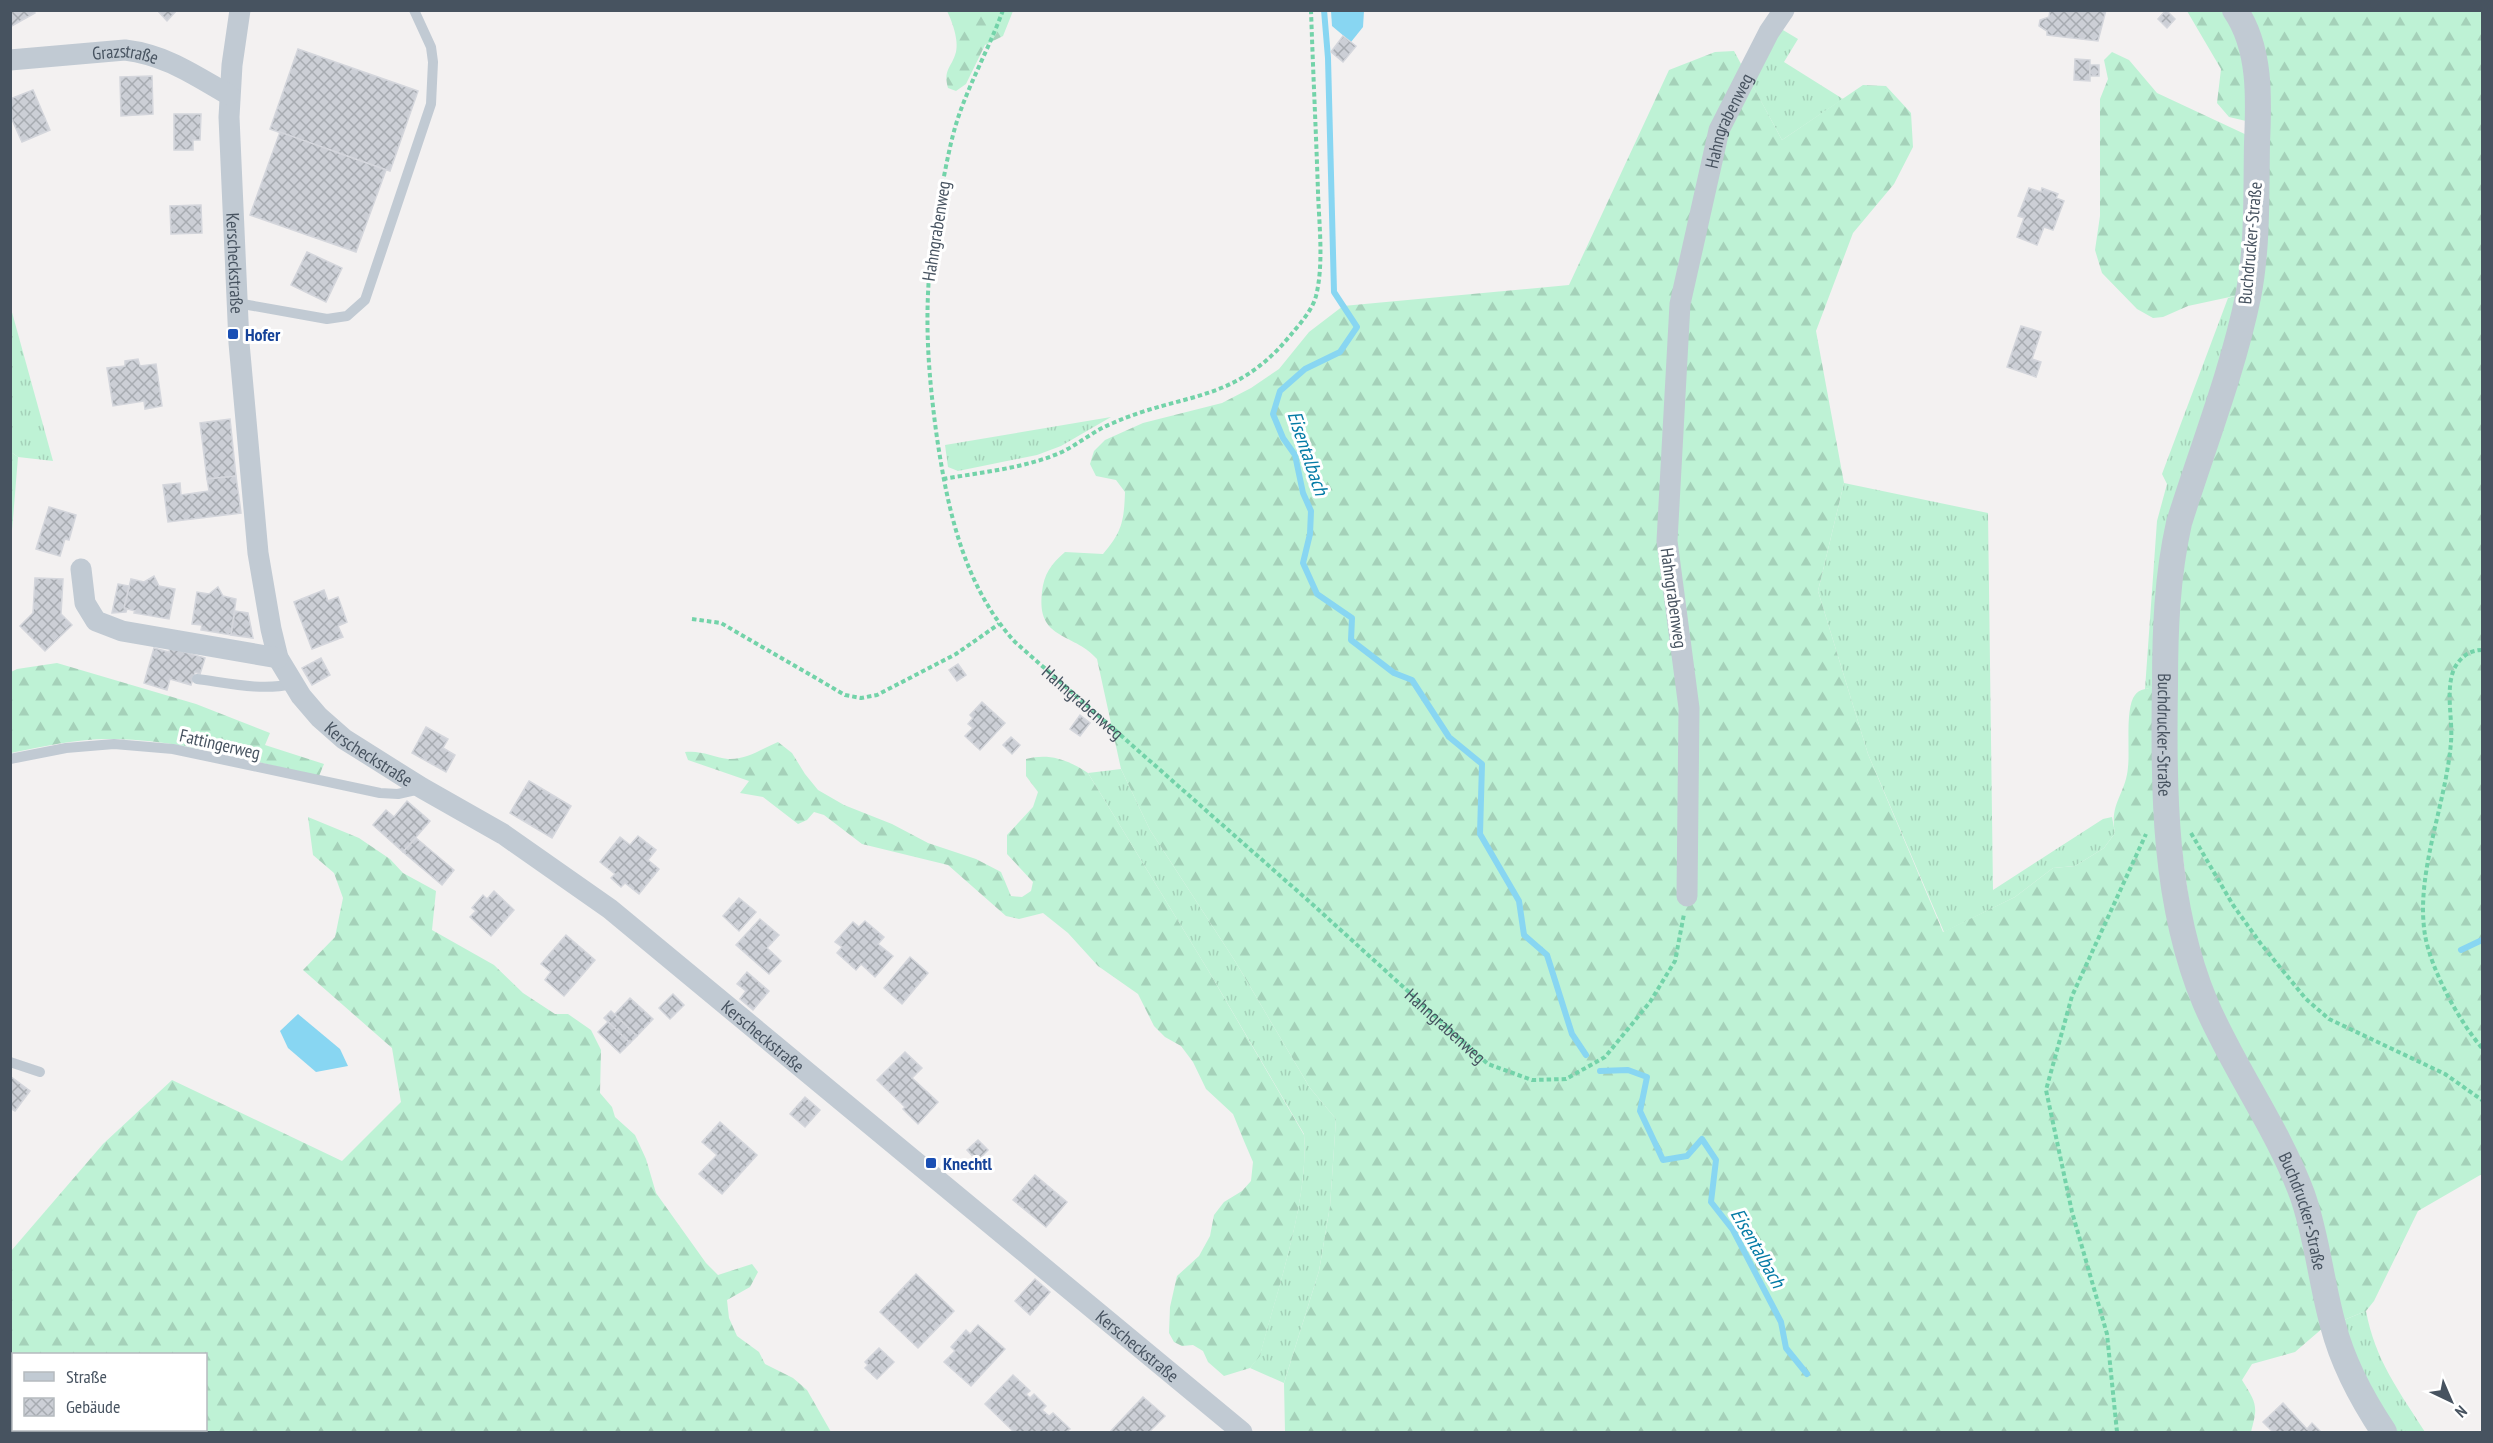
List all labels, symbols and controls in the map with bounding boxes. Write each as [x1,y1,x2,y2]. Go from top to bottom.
street label: Grazstraße [91,38,162,69]
street label: Hahngrabenweg [1699,69,1758,170]
street label: Hahngrabenweg [917,179,955,283]
street label: Buchdrucker-Straße [2233,181,2267,305]
street label: Kerscheckstraße [222,212,249,314]
place label: Hofer [245,323,281,346]
marker: Hofer [226,327,240,341]
water label: Eisentalbach [1281,407,1335,500]
street label: Hahngrabenweg [1656,546,1692,650]
street label: Hahngrabenweg [1038,660,1129,744]
street label: Buchdrucker-Straße [2153,673,2177,797]
street label: Kerscheckstraße [320,716,417,791]
street label: Fattingerweg [177,724,263,764]
street label: Hahngrabenweg [1401,983,1491,1068]
street label: Kerscheckstraße [717,995,810,1077]
street label: Buchdrucker-Straße [2274,1148,2332,1272]
place label: Knechtl [943,1152,992,1175]
marker: Knechtl [924,1156,938,1170]
water label: Eisentalbach [1725,1204,1792,1293]
street label: Kerscheckstraße [1091,1305,1184,1387]
legend [12,1353,207,1431]
text: Straße [66,1365,107,1388]
north arrow [2421,1371,2481,1431]
text: Gebäude [66,1395,120,1418]
text: N [2451,1402,2471,1422]

